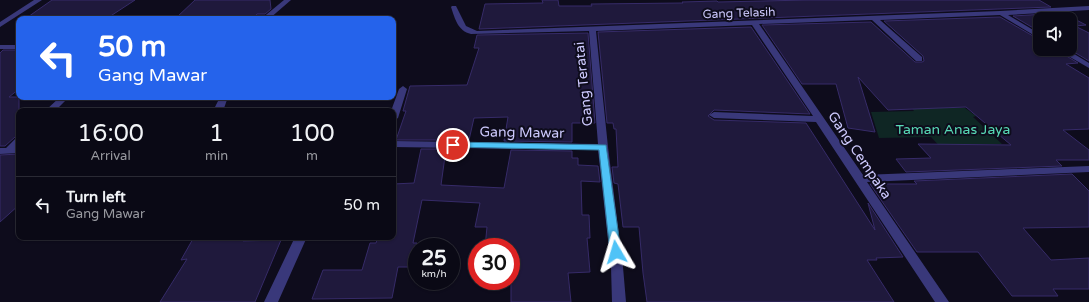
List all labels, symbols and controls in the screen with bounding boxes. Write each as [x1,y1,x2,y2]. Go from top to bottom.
street label: Gang Telasih [702,5,776,21]
map controls [1033,12,1077,56]
button: sound [1033,12,1077,56]
text: 50 m [98,30,166,64]
icon: left [32,32,84,84]
street label: Gang Teratai [571,41,596,127]
text: Gang Mawar [98,64,207,86]
street label: Gang Cempaka [824,108,895,202]
text: 16:00 [77,119,144,148]
text: 1 [209,119,224,148]
text: 100 [289,119,335,148]
park label: Taman Anas Jaya [896,121,1010,138]
street label: Gang Mawar [479,123,565,142]
pin [436,128,470,162]
icon: arrive [442,134,464,156]
text: Arrival [90,148,131,164]
text: min [205,148,228,164]
text: m [306,148,318,164]
text: Turn left [66,188,126,206]
icon: left [32,194,54,216]
text: 50 m [343,196,380,214]
text: Gang Mawar [66,206,145,222]
position arrow [595,231,637,273]
speed limit sign: 30 [468,238,520,290]
text: 25 [421,247,447,271]
text: km/h [421,268,447,280]

